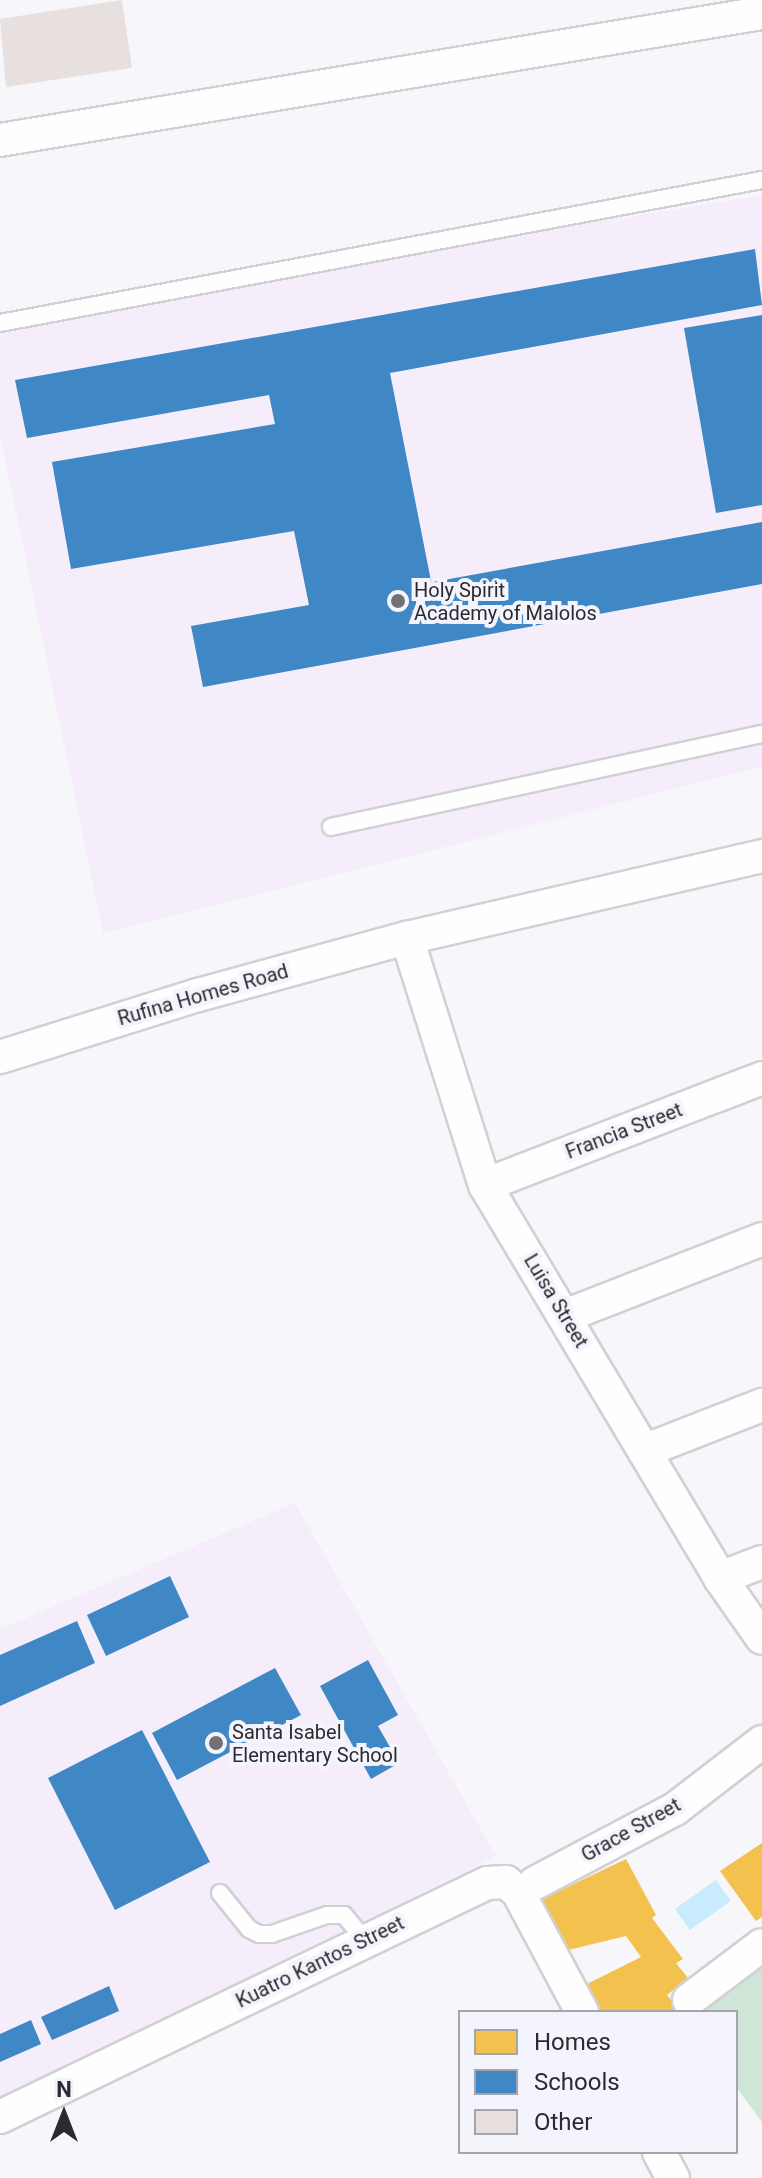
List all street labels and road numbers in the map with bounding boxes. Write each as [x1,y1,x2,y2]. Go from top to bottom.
street label: Rufina Homes Road [115,959,291,1031]
street label: Francia Street [562,1098,686,1164]
street label: Luisa Street [519,1250,593,1352]
street label: Grace Street [577,1793,685,1867]
street label: Kuatro Kantos Street [232,1911,408,2013]

